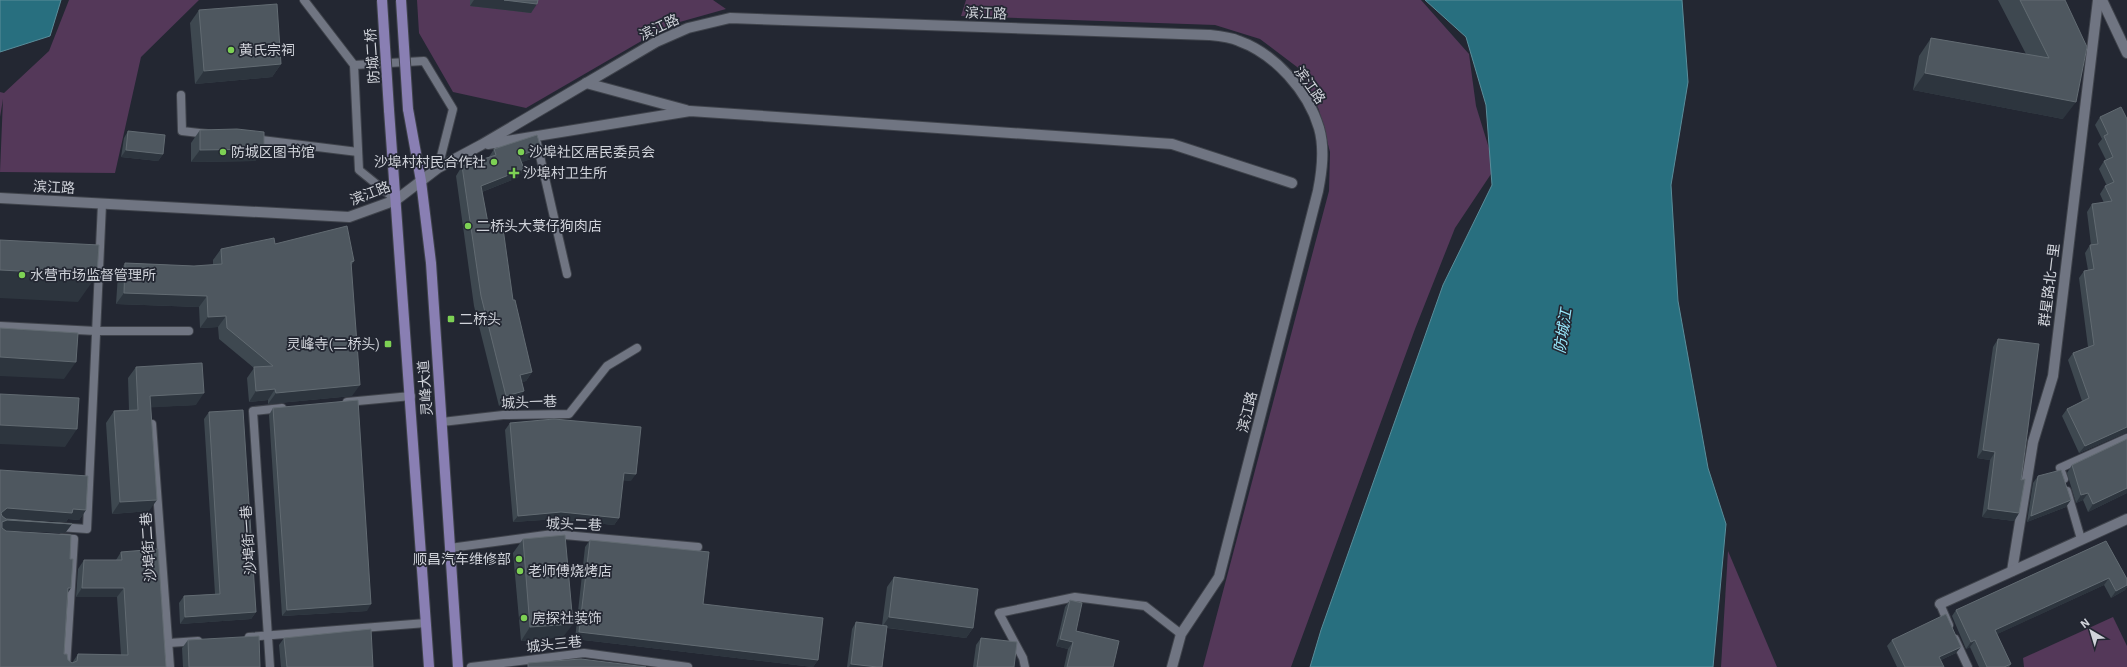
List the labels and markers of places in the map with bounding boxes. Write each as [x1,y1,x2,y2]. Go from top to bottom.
place label: 黄氏宗祠 [239,41,295,59]
marker: 黄氏宗祠 [226,45,236,55]
place label: 防城区图书馆 [231,143,315,161]
place label: 沙埠社区居民委员会 [529,143,655,161]
marker: 防城区图书馆 [218,147,228,157]
marker: 沙埠社区居民委员会 [516,147,526,157]
place label: 沙埠村村民合作社 [374,153,486,171]
marker: 沙埠村村民合作社 [489,157,499,167]
place label: 沙埠村卫生所 [523,164,607,182]
marker: 沙埠村卫生所 [508,167,520,179]
place label: 二桥头大菉仔狗肉店 [476,217,602,235]
marker: 二桥头大菉仔狗肉店 [463,221,473,231]
place label: 水营市场监督管理所 [30,266,156,284]
marker: 水营市场监督管理所 [17,270,27,280]
place label: 二桥头 [459,310,501,328]
marker: 二桥头 [446,314,456,324]
place label: 灵峰寺(二桥头) [287,335,380,353]
marker: 灵峰寺(二桥头) [383,339,393,349]
place label: 顺昌汽车维修部 [413,550,511,568]
marker: 顺昌汽车维修部 [514,554,524,564]
place label: 老师傅烧烤店 [528,562,612,580]
marker: 老师傅烧烤店 [515,566,525,576]
place label: 房探社装饰 [532,609,602,627]
marker: 房探社装饰 [519,613,529,623]

